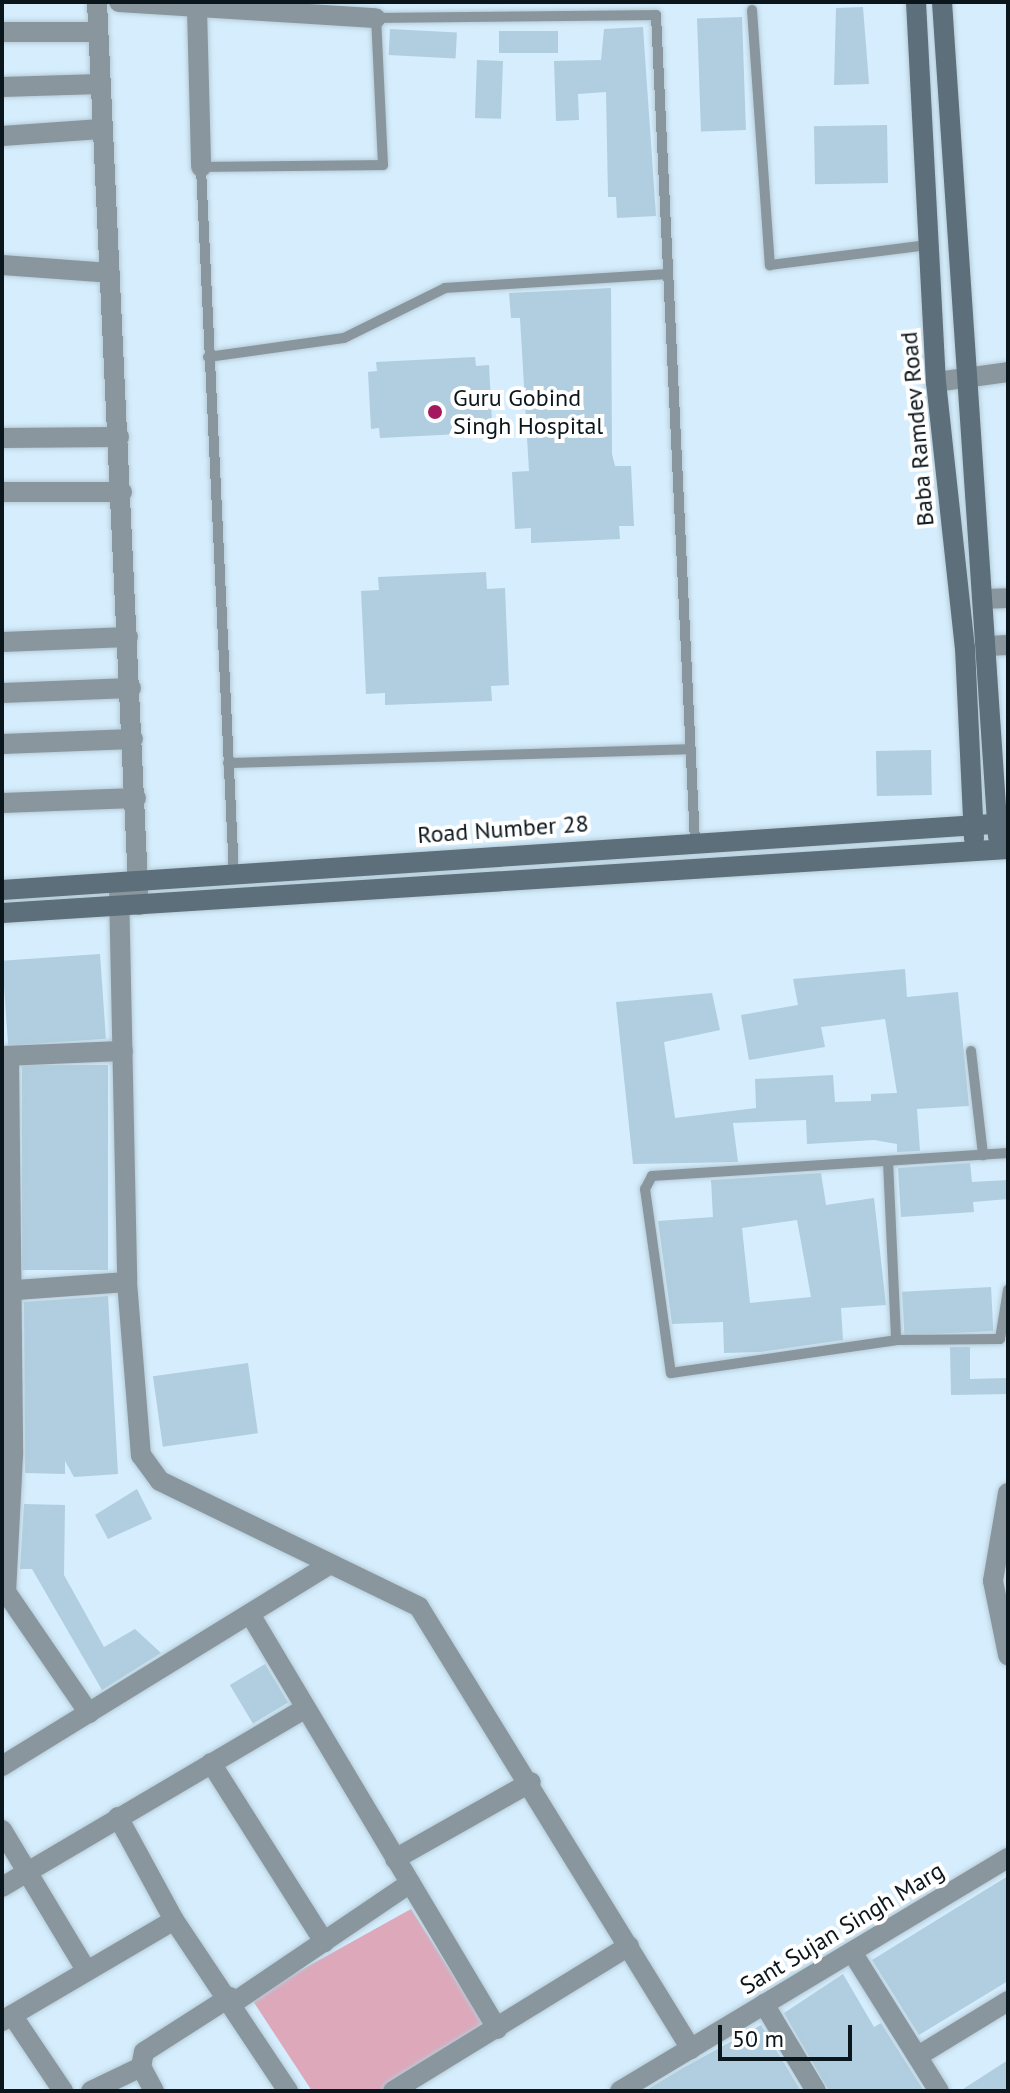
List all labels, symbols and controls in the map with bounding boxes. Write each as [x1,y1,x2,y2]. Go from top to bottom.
street label: Baba Ramdev Road [894,330,940,528]
place label: Guru Gobind Singh Hospital [453,384,603,440]
marker: Guru Gobind Singh Hospital [424,401,446,423]
street label: Road Number 28 [416,809,590,849]
street label: Sant Sujan Singh Marg [735,1856,949,2000]
scale bar [722,2009,856,2059]
text: 50 m [732,2023,784,2054]

